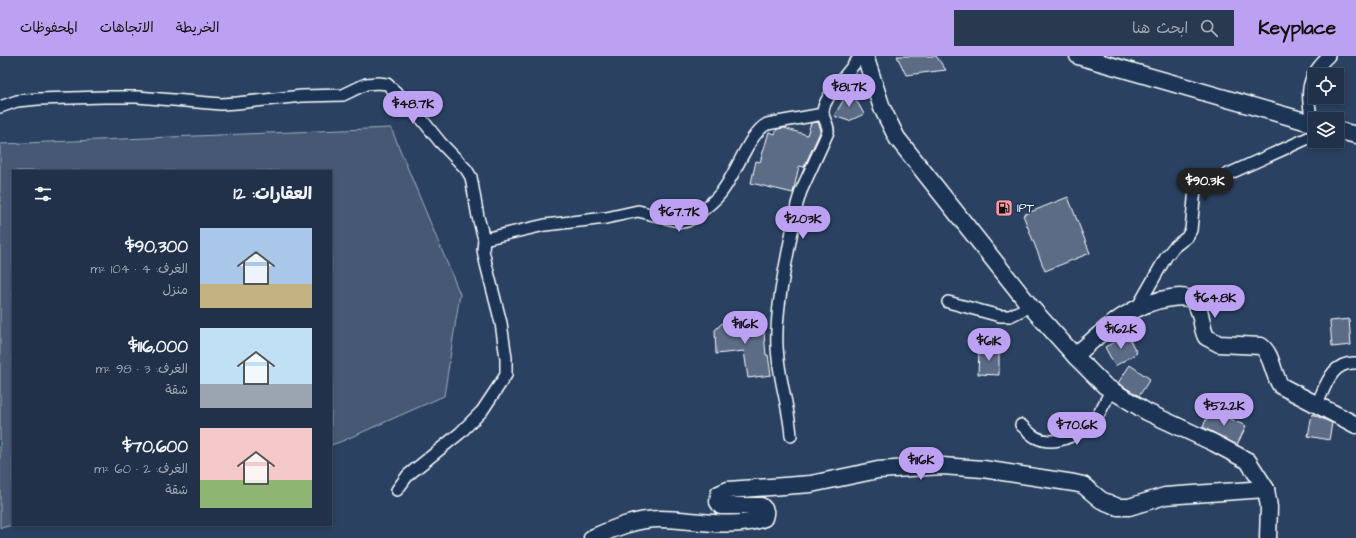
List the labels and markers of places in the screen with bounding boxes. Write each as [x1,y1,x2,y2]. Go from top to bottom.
pin: $81.7K [816,74,882,108]
pin: $48.7K [380,91,446,125]
pin: $90.3K [1172,168,1238,202]
fuel station icon: IPT [994,198,1014,218]
pin: $67.7K [646,199,712,233]
place label: IPT [1017,200,1034,217]
pin: $203K [775,206,831,240]
pin: $64.8K [1182,285,1248,319]
pin: $116K [717,311,773,345]
pin: $162K [1093,316,1149,350]
pin: $61K [965,328,1013,362]
pin: $52.2K [1191,393,1257,427]
pin: $70.6K [1044,412,1110,446]
pin: $116K [893,447,949,481]

